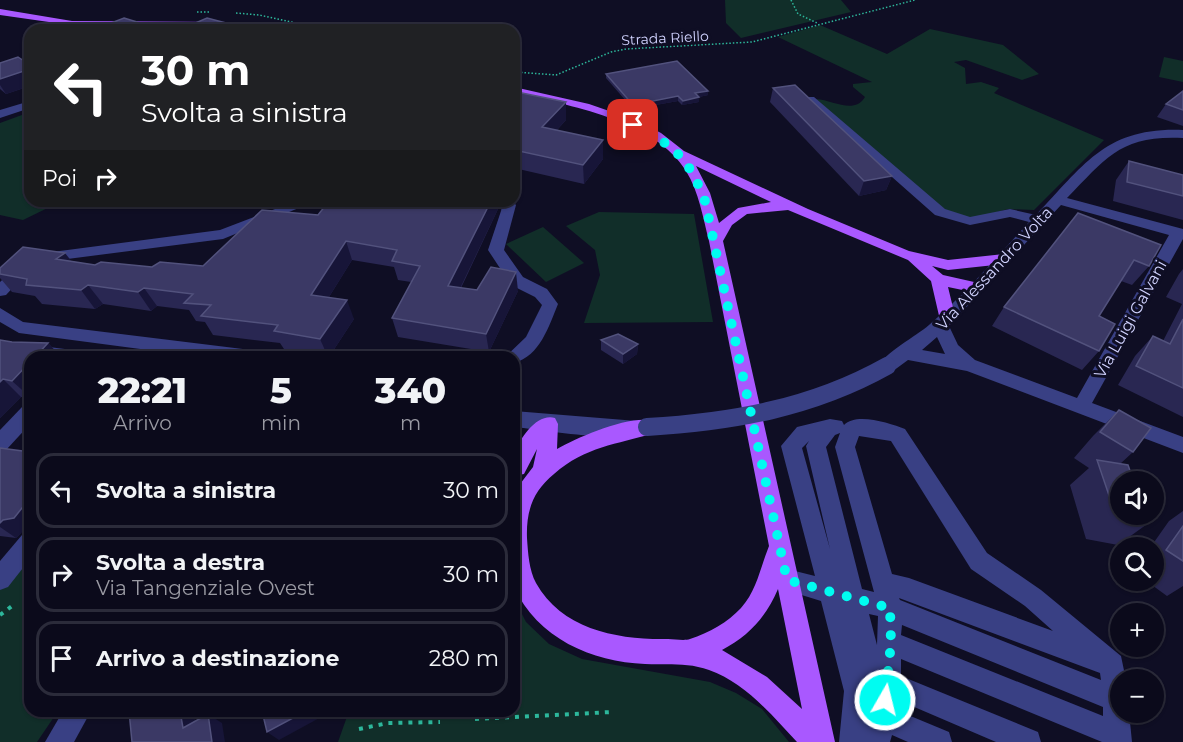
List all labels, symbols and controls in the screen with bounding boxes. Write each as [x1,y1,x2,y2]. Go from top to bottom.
street label: Strada Riello [621,27,709,49]
text: 30 m [141,44,250,96]
icon: left [42,48,120,126]
text: Svolta a sinistra [141,96,348,129]
pin [607,99,658,150]
icon: arrive [616,108,649,141]
icon: right [89,162,122,195]
text: Poi [42,165,77,192]
street label: Via Alessandro Volta [932,203,1056,334]
street label: Via Luigi Galvani [1090,257,1171,381]
text: 22:21 [98,368,187,412]
text: 5 [270,368,292,412]
text: 340 [375,368,446,412]
text: Arrivo [113,411,172,435]
text: min [261,411,301,435]
text: m [400,411,421,435]
map controls [1110,471,1164,723]
button: sound [1110,471,1164,525]
icon: left [45,474,78,507]
text: Svolta a sinistra [96,477,276,504]
text: 30 m [443,477,499,504]
button: search [1110,537,1164,591]
text: Svolta a destra [96,549,265,576]
icon: right [45,558,78,591]
text: 30 m [443,561,499,588]
text: Via Tangenziale Ovest [96,576,315,600]
button: + [1110,603,1164,657]
icon: arrive [45,642,78,675]
text: Arrivo a destinazione [96,645,339,672]
text: 280 m [429,645,499,672]
position arrow [853,668,917,732]
button: − [1110,669,1164,723]

